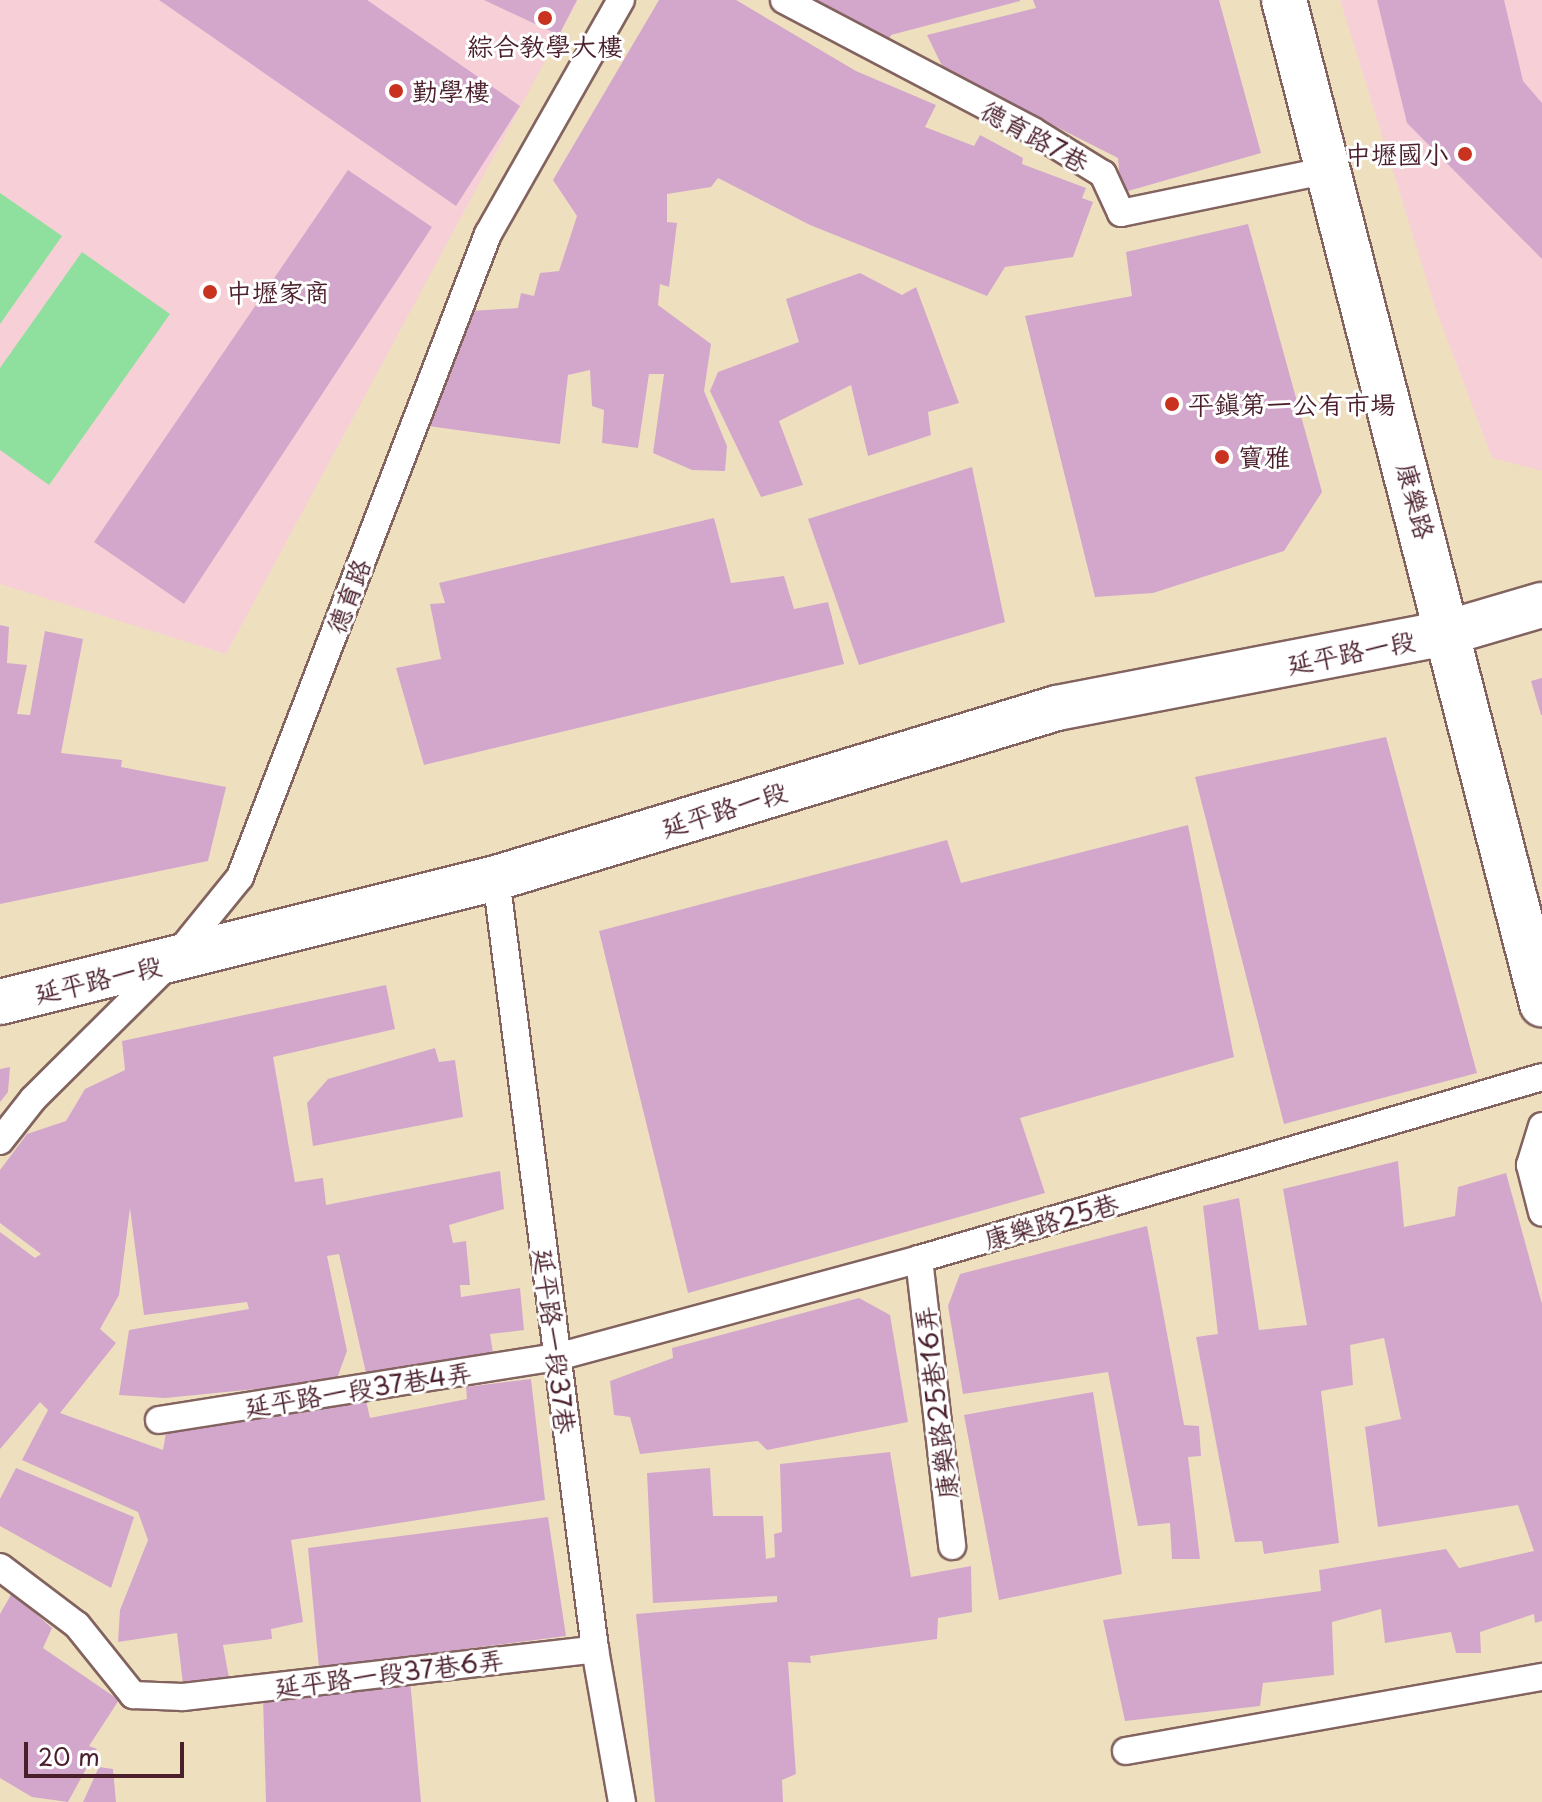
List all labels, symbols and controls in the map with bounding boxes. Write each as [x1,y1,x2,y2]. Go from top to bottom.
marker: 綜合教學大樓 [536,9,554,27]
place label: 綜合教學大樓 [467,30,623,62]
place label: 勤學樓 [412,75,490,107]
marker: 勤學樓 [387,82,405,100]
street label: 德育路7巷 [975,94,1095,178]
place label: 中壢國小 [1345,138,1449,170]
marker: 中壢國小 [1456,145,1474,163]
place label: 中壢家商 [226,276,330,308]
marker: 中壢家商 [201,283,219,301]
place label: 平鎮第一公有市場 [1188,388,1396,420]
marker: 平鎮第一公有市場 [1163,395,1181,413]
place label: 寶雅 [1238,441,1290,473]
marker: 寶雅 [1213,448,1231,466]
street label: 康樂路 [1391,459,1441,543]
street label: 德育路 [319,554,377,638]
street label: 延平路一段 [1284,624,1418,680]
street label: 延平路一段 [657,775,791,843]
street label: 延平路一段 [31,949,165,1009]
street label: 康樂路25巷 [980,1187,1122,1255]
street label: 延平路一段37巷 [528,1247,582,1435]
street label: 康樂路25巷16弄 [909,1305,963,1501]
street label: 延平路一段37巷4弄 [242,1356,474,1422]
street label: 延平路一段37巷6弄 [273,1643,505,1703]
scale bar [28,1726,188,1776]
text: 20 m [38,1738,100,1774]

